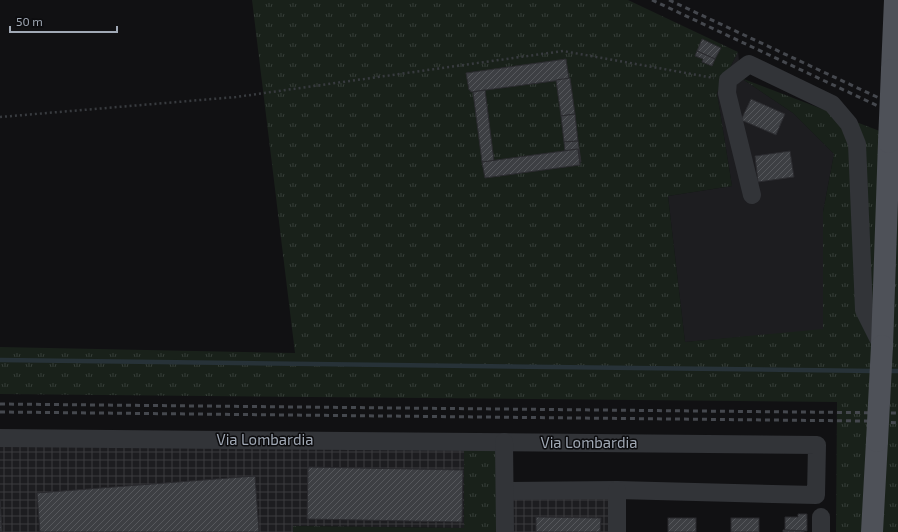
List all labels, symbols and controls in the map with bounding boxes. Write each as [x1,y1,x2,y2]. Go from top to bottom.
scale bar [10,8,117,34]
text: 50 m [16,14,43,28]
street label: Via Lombardia [217,430,313,448]
street label: Via Lombardia [541,433,637,451]

